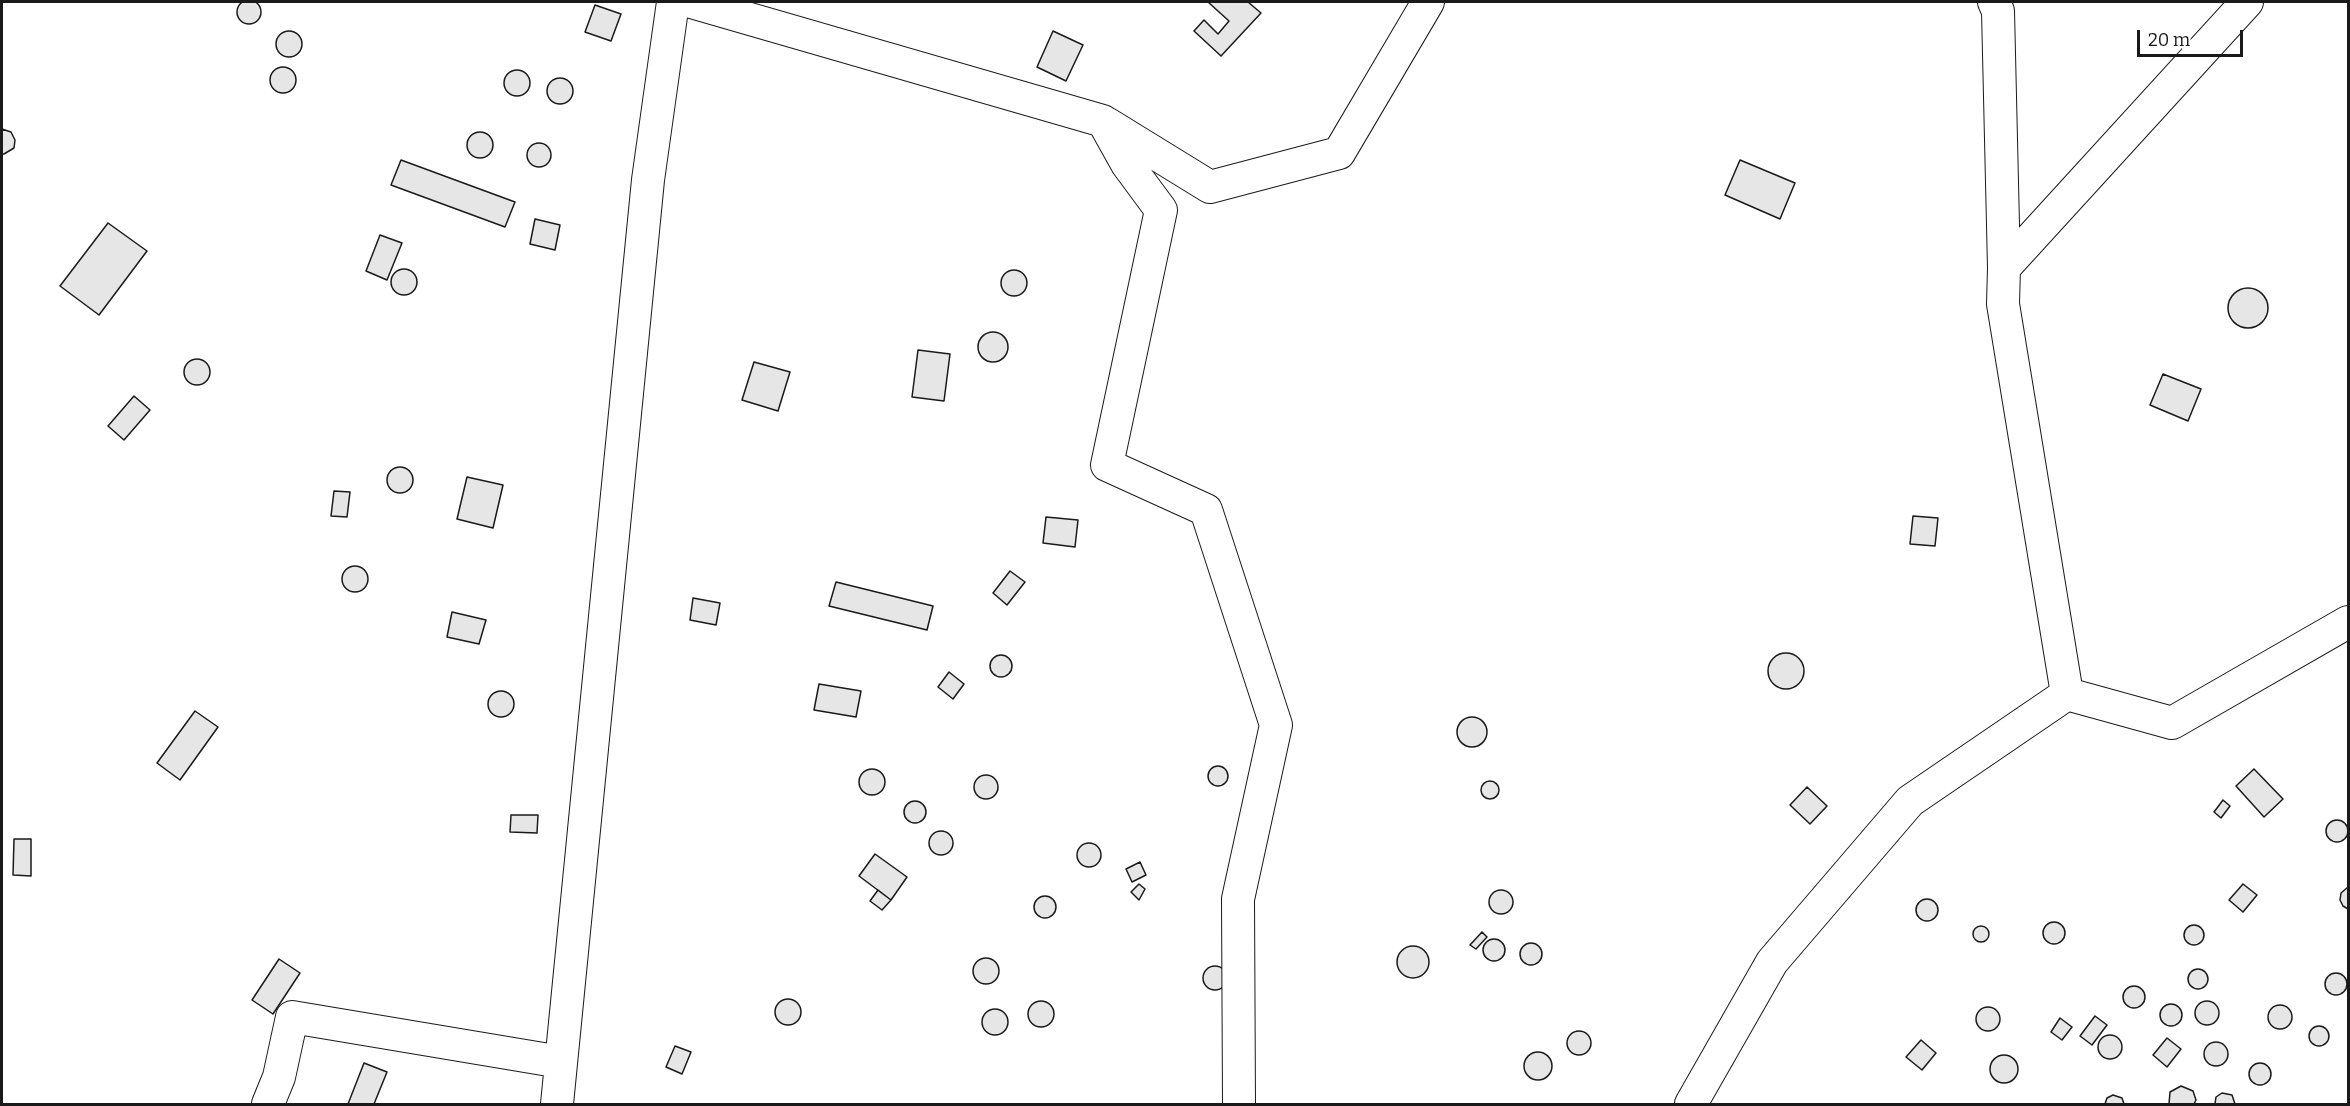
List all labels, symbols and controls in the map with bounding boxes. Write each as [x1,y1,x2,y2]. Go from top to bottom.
scale bar [2140,18,2246,56]
text: 20 m [2148,29,2190,51]

